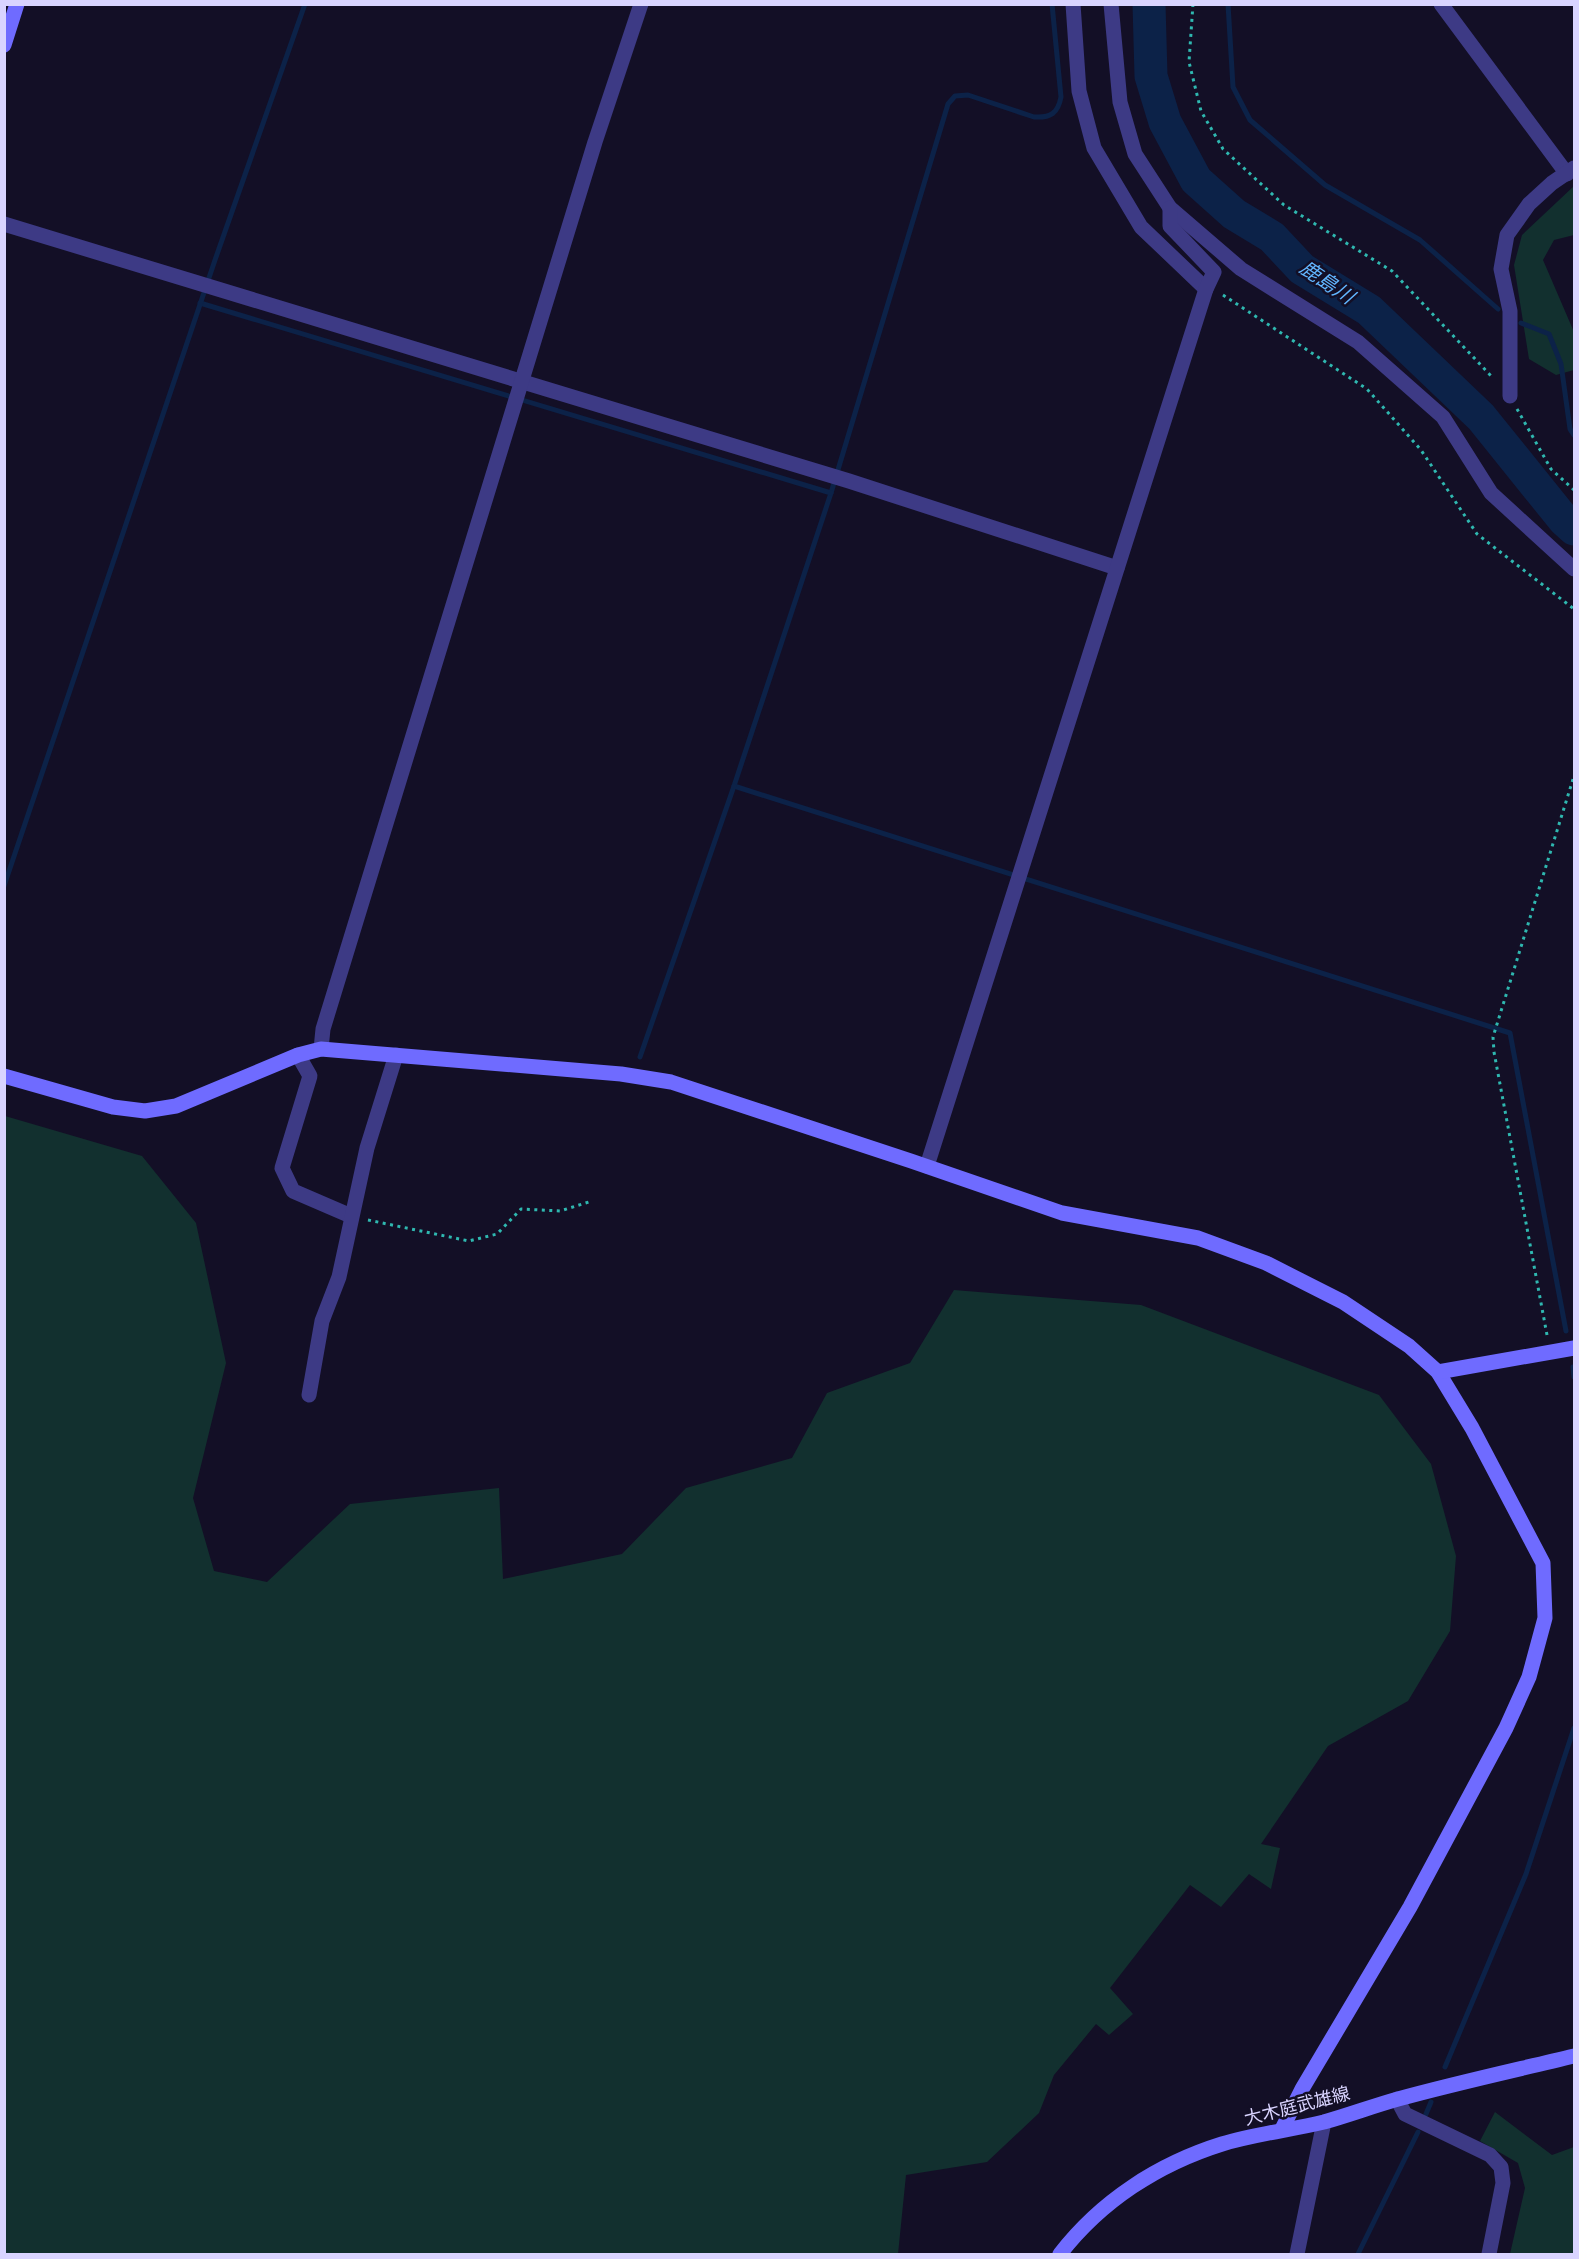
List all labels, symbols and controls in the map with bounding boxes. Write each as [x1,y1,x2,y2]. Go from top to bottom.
water label: 鹿島川 [1295,255,1360,310]
street label: 大木庭武雄線 [1242,2082,1352,2129]

